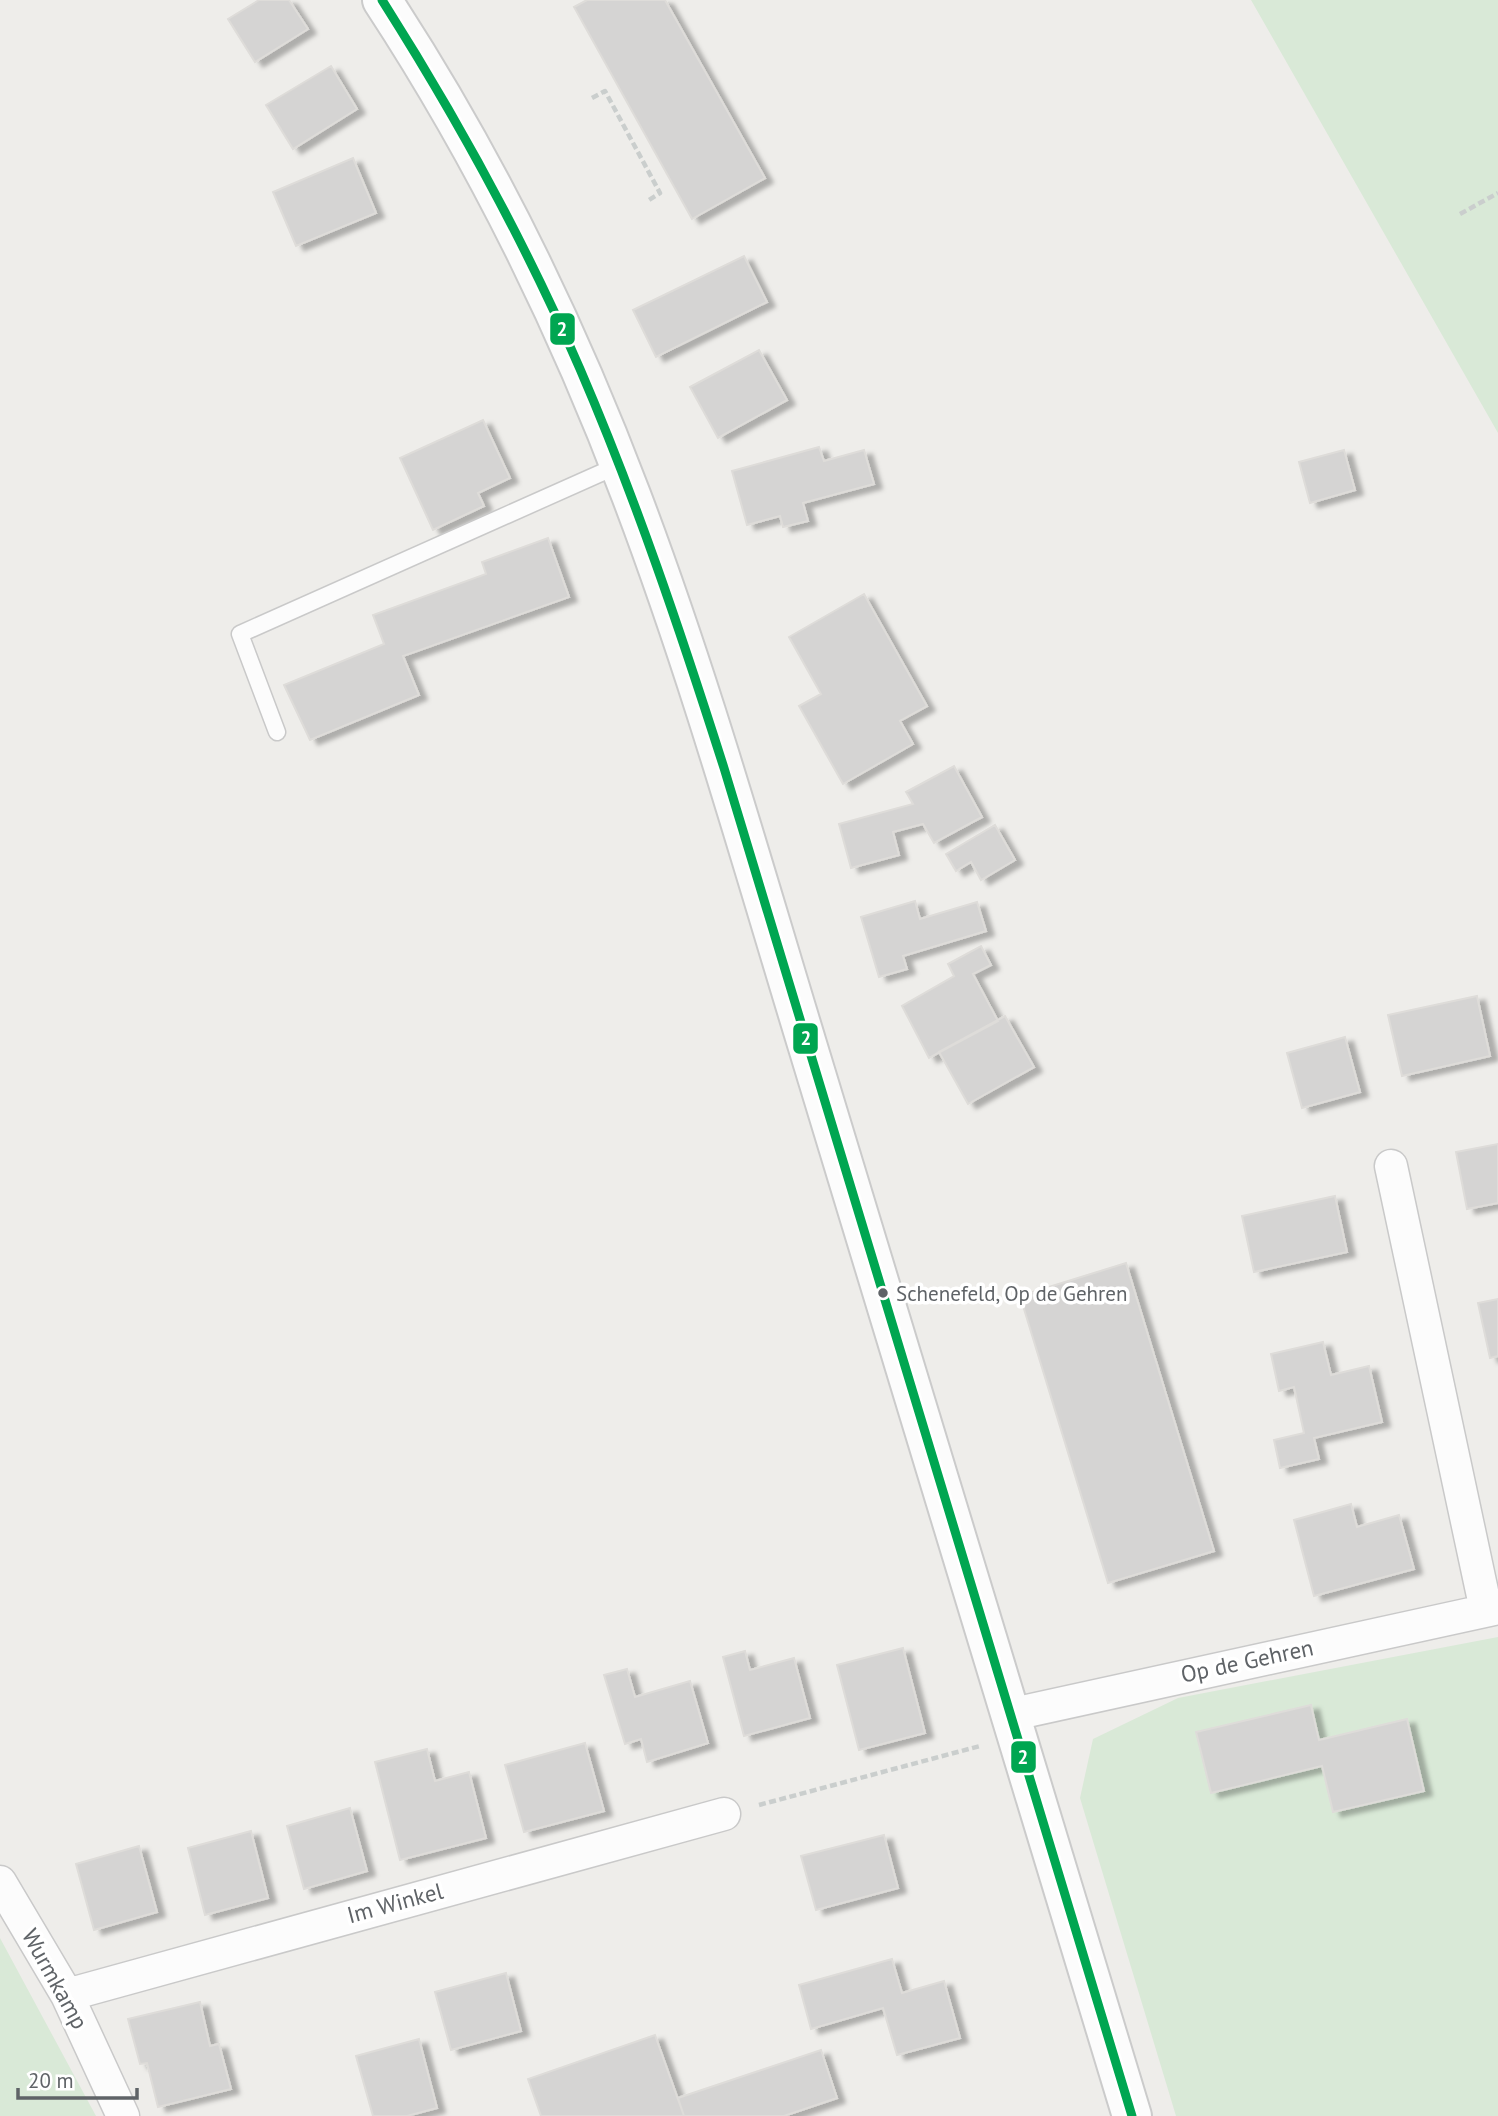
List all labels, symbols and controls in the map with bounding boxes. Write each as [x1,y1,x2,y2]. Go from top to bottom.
line badge: 2 [549,312,576,346]
text: 2 [557,317,567,341]
line badge: 2 [792,1022,819,1055]
text: 2 [801,1026,811,1050]
place label: Schenefeld, Op de Gehren [896,1280,1127,1307]
marker: Schenefeld, Op de Gehren [876,1286,890,1300]
street label: Op de Gehren [1178,1632,1316,1689]
line badge: 2 [1010,1740,1037,1774]
text: 2 [1018,1745,1028,1769]
street label: Im Winkel [344,1876,446,1929]
street label: Wurmkamp [16,1923,95,2034]
scale bar [18,2056,136,2100]
text: 20 m [28,2067,74,2094]

